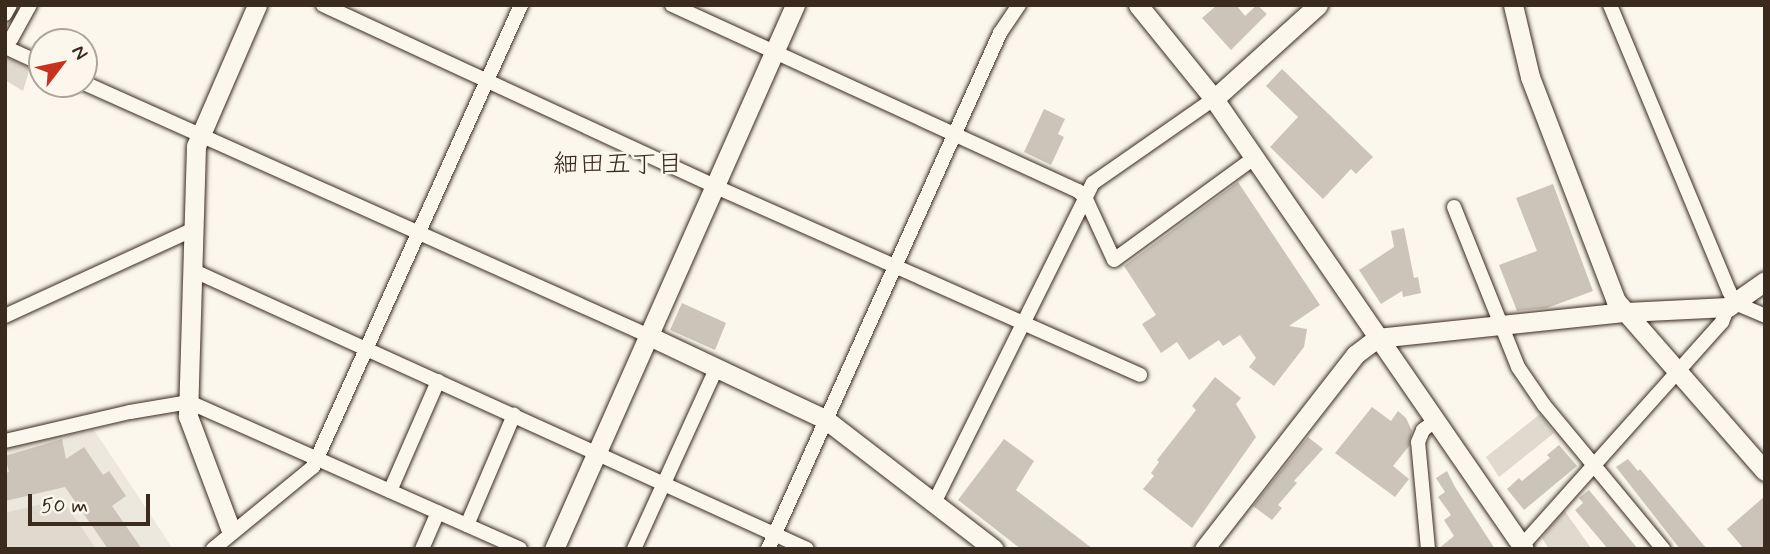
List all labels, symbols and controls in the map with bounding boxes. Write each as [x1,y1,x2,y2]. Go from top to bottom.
north arrow [28,28,98,98]
text: N [66,41,93,65]
district label: 細田五丁目 [553,150,683,182]
scale bar [32,480,154,524]
text: 50 m [41,492,88,520]

